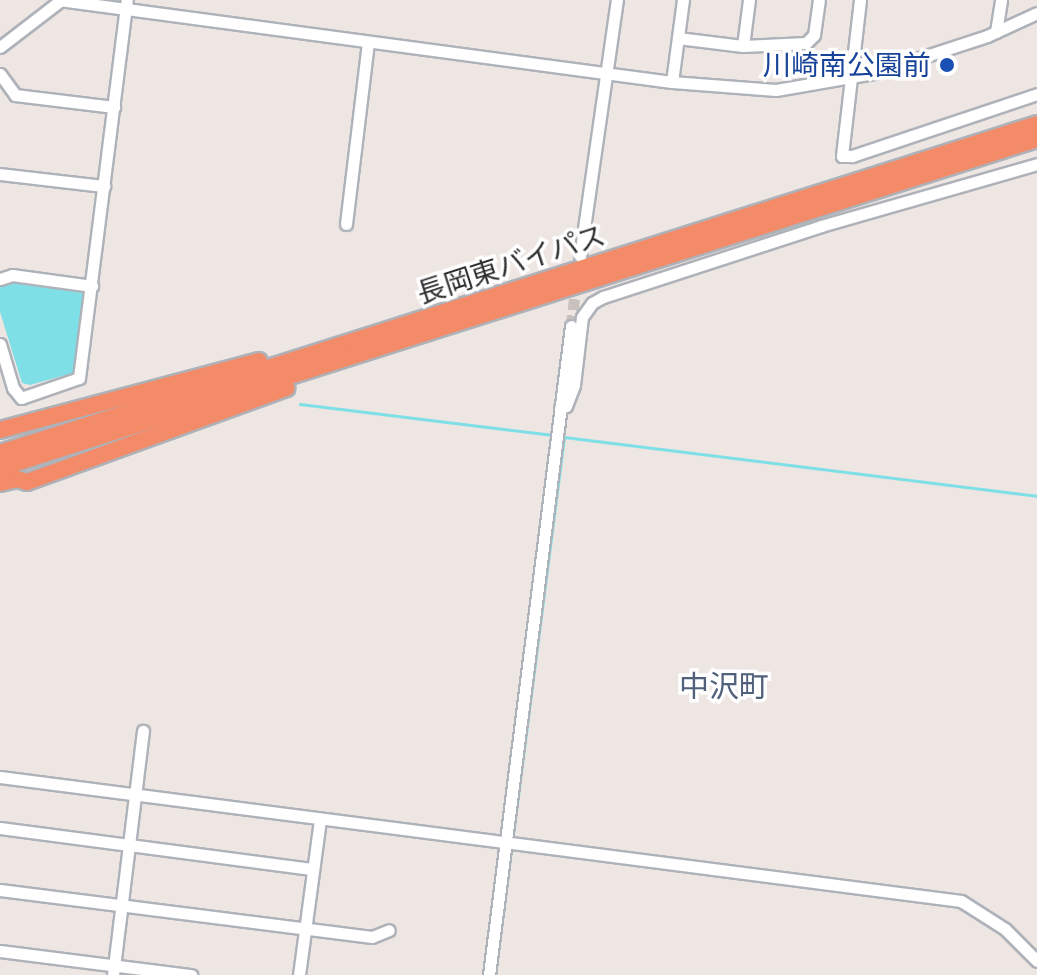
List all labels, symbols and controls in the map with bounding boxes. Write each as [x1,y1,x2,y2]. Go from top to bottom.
place label: 川崎南公園前 [763,48,931,82]
marker: 川崎南公園前 [938,56,956,74]
street label: 長岡東バイパス [413,218,609,310]
district label: 中沢町 [679,668,769,704]

